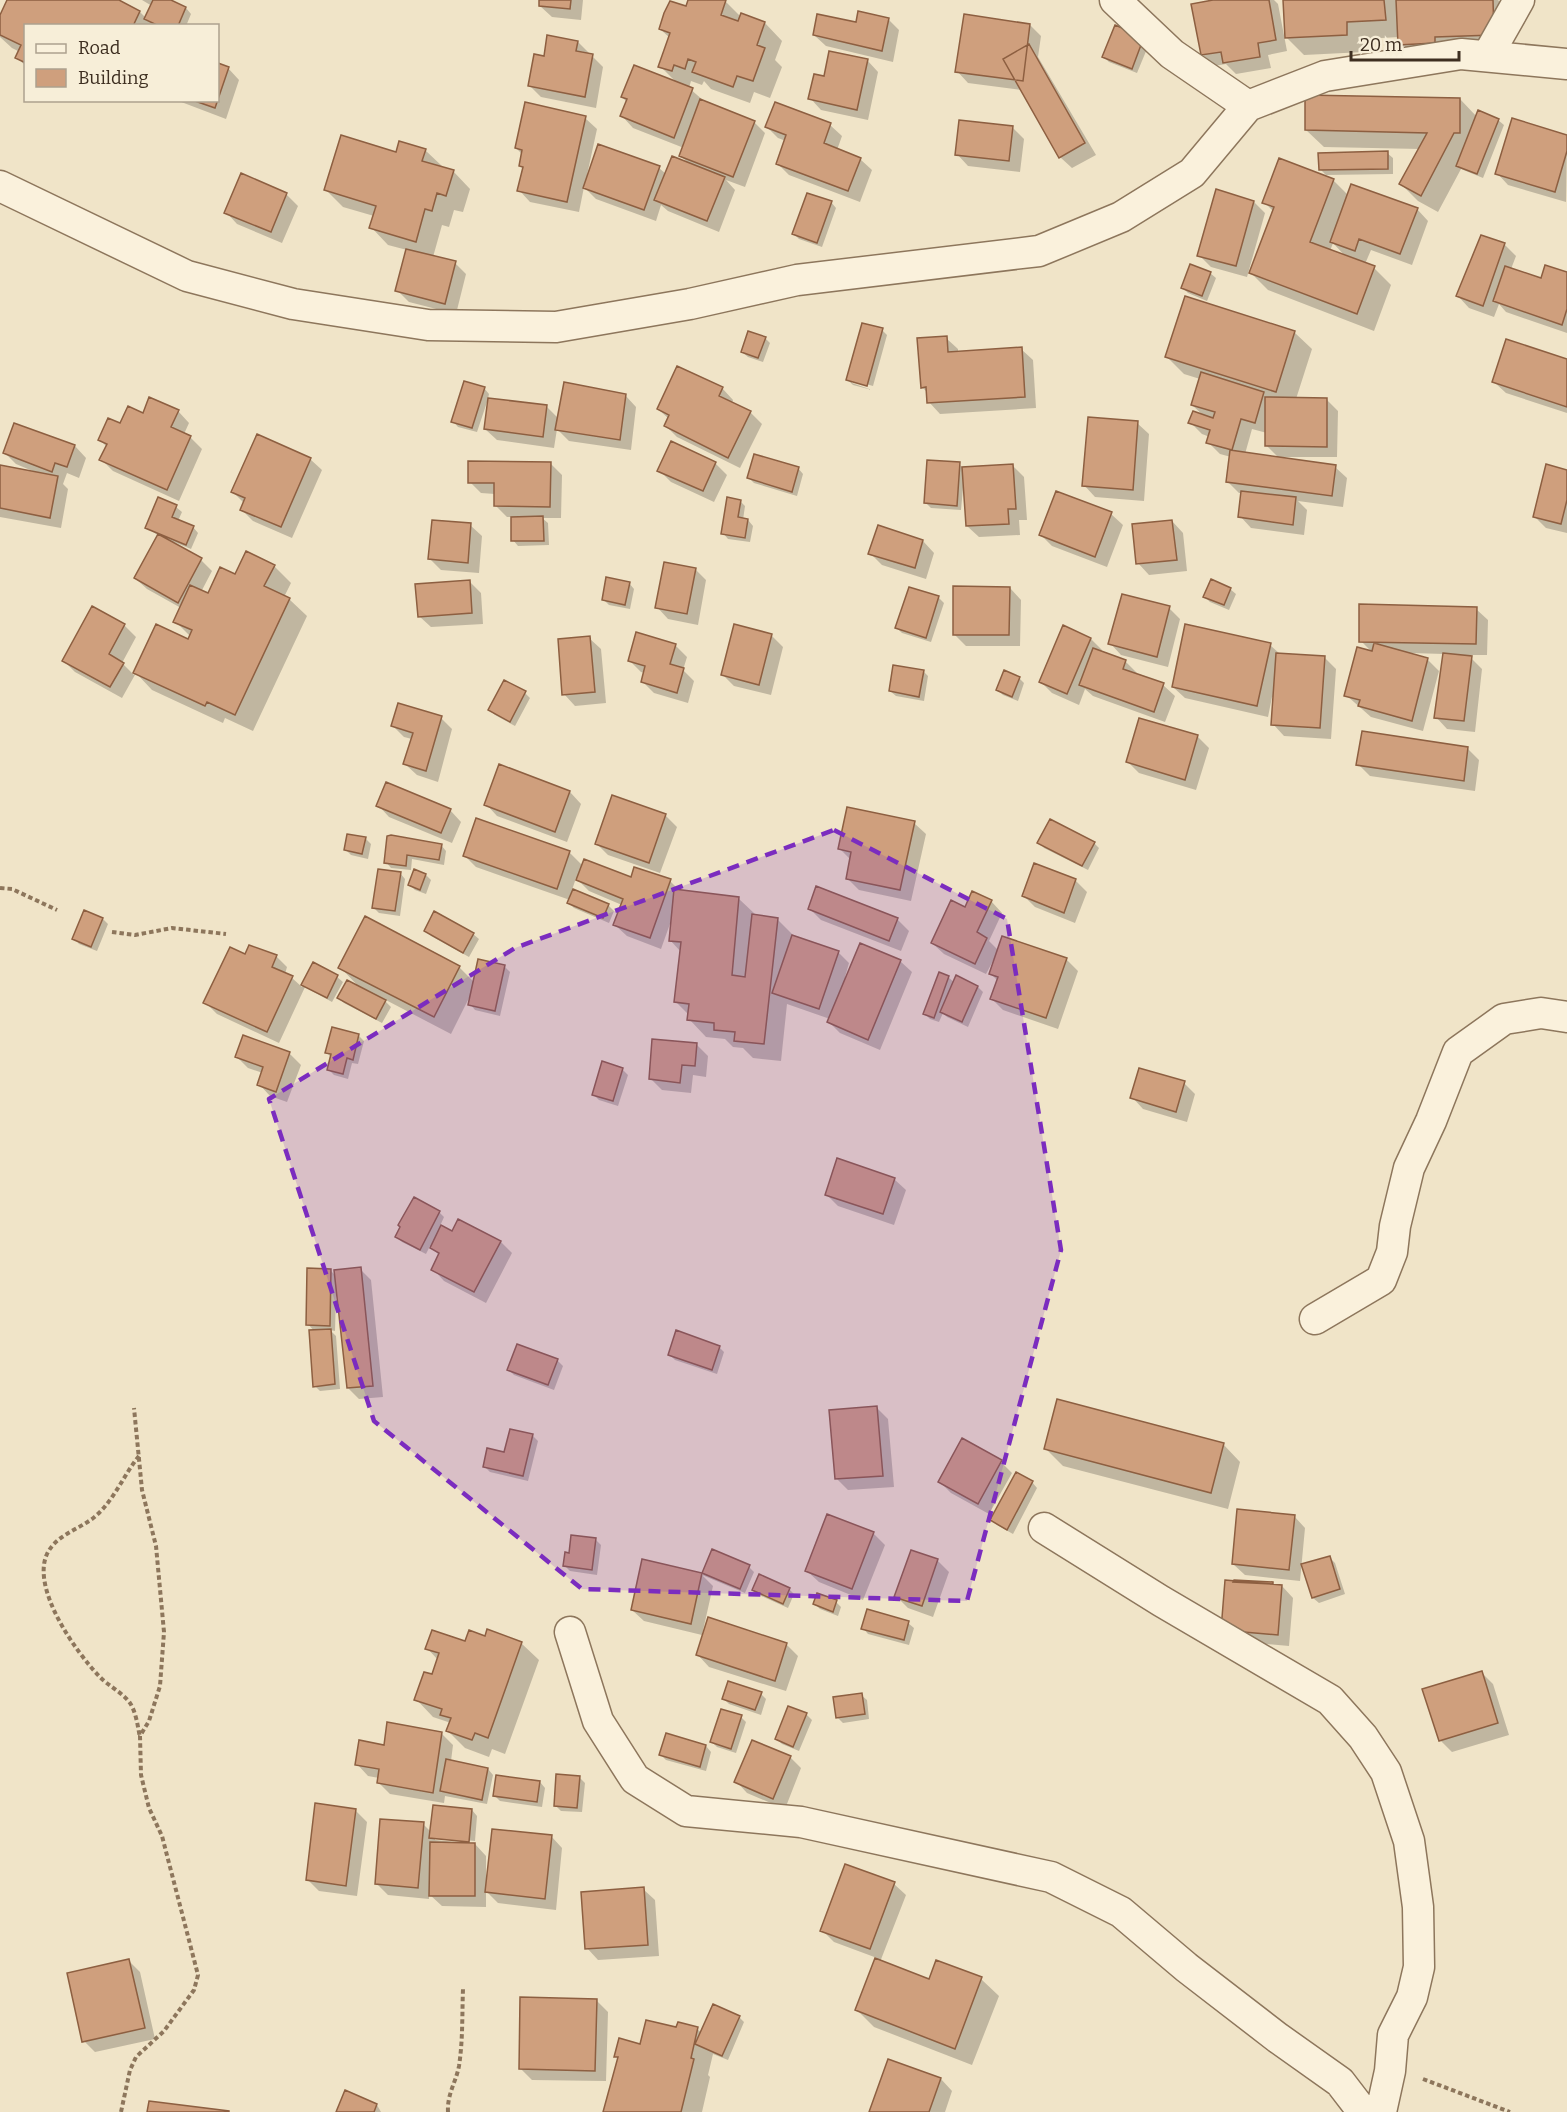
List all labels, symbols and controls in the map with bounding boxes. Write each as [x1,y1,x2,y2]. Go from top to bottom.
legend [24,24,219,102]
scale bar [1351,24,1459,62]
text: 20 m [1360,34,1402,56]
text: Road [78,37,121,59]
text: Building [78,67,149,89]

